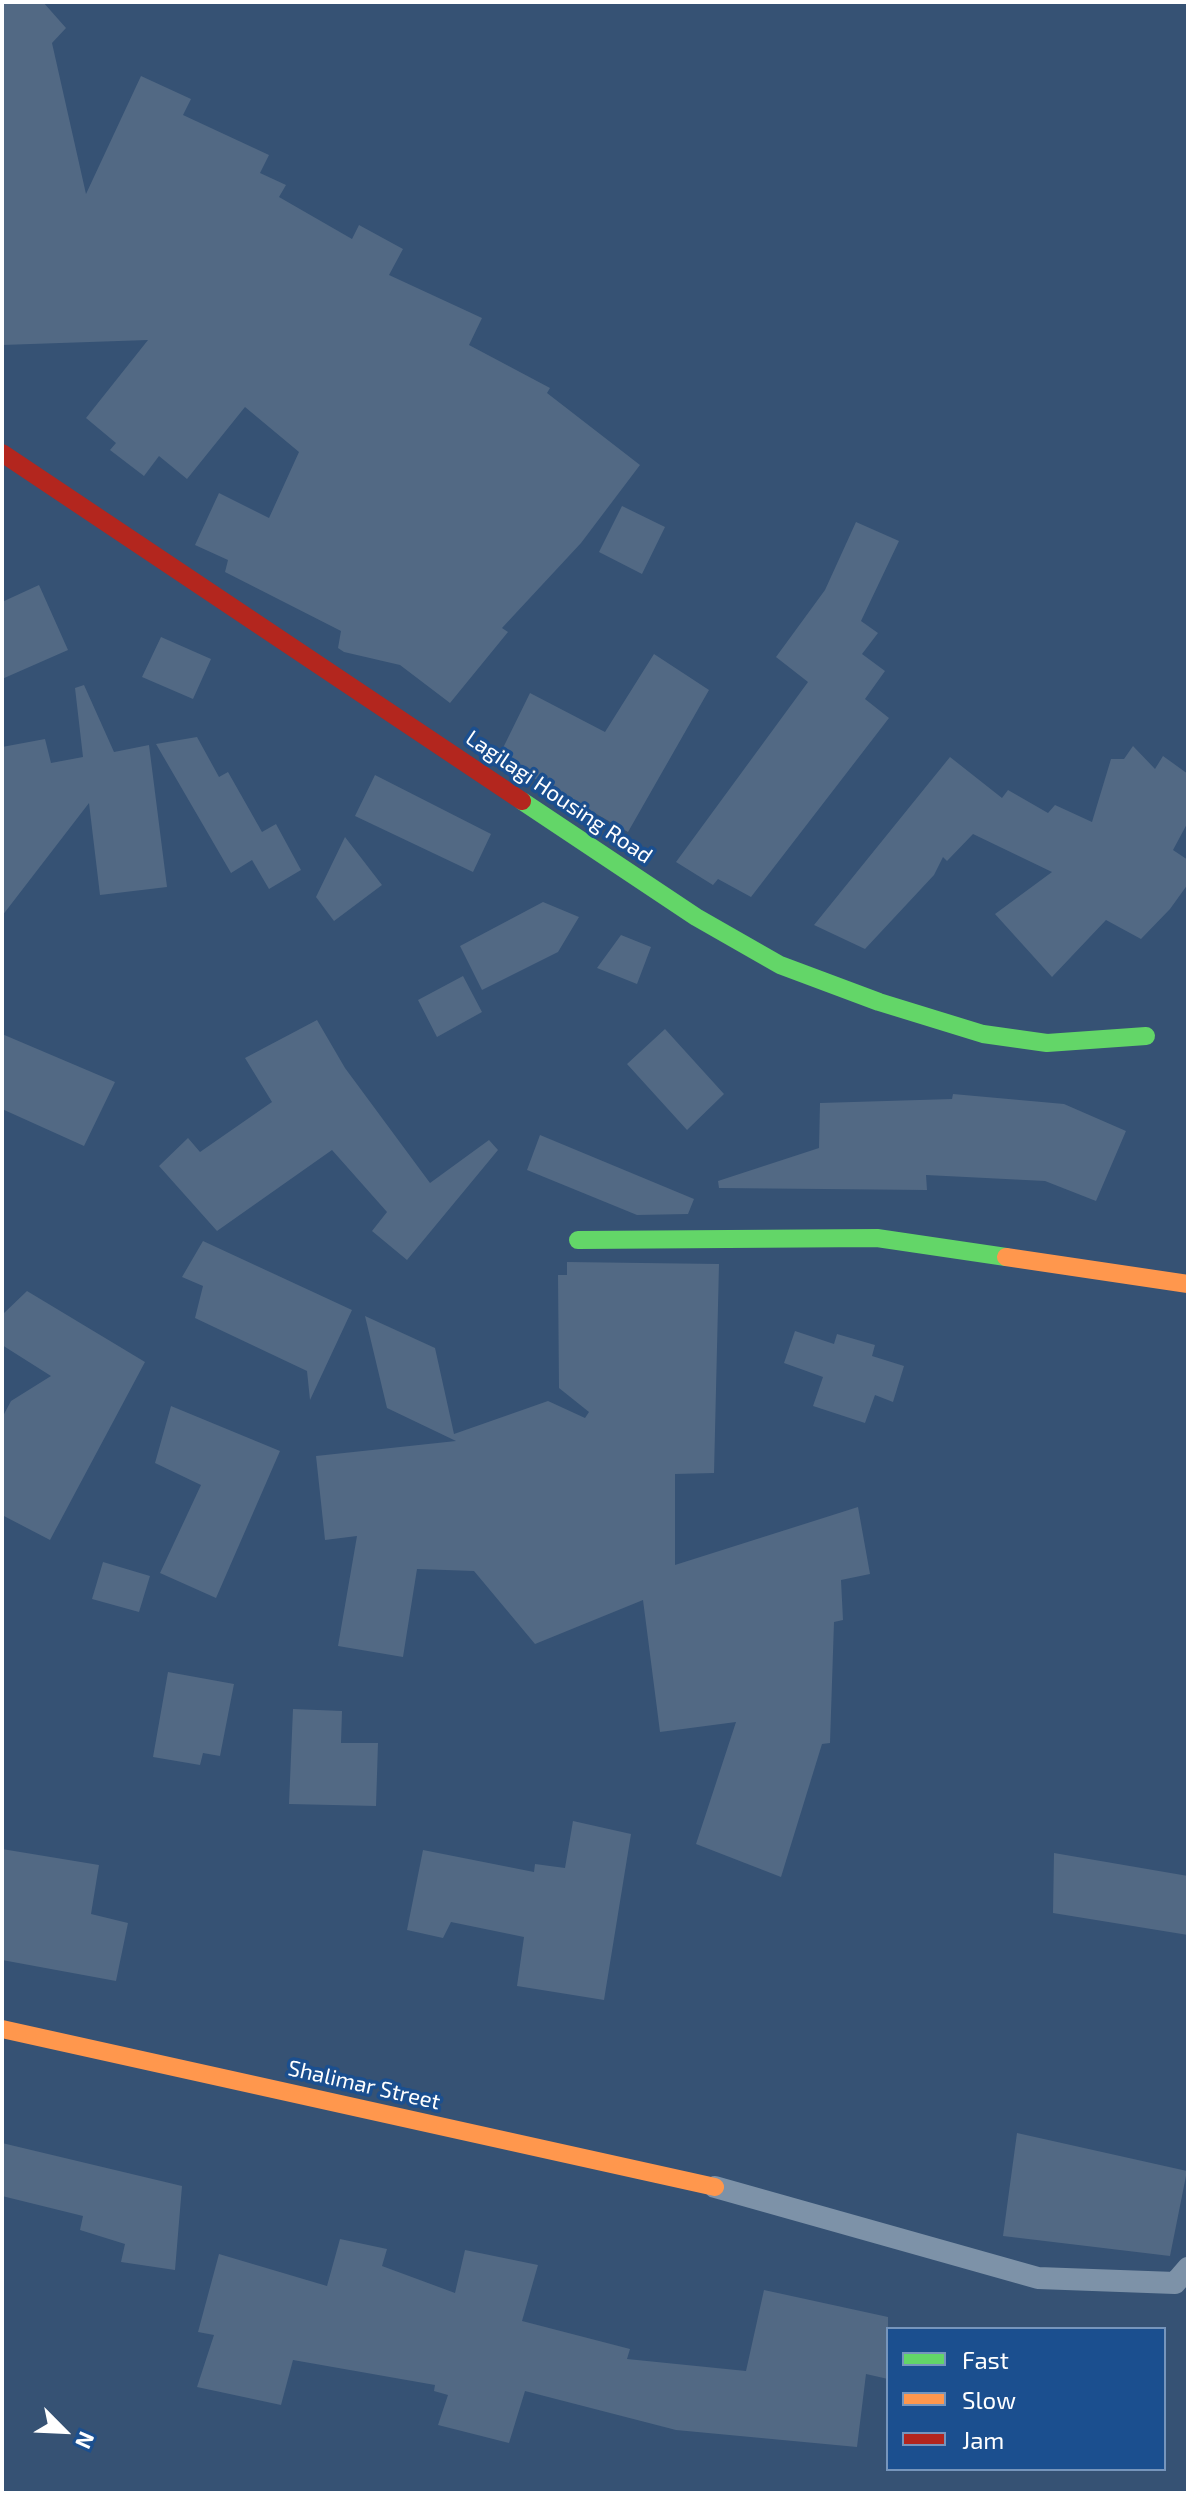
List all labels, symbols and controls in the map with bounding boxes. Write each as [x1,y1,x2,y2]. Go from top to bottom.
street label: Lagilagi Housing Road [461,725,657,869]
street label: Shalimar Street [285,2055,443,2115]
legend [886,2327,1166,2471]
text: Fast [962,2345,1009,2374]
text: Slow [962,2385,1016,2414]
north arrow [24,2391,104,2471]
text: Jam [962,2425,1004,2454]
text: N [71,2428,101,2453]

